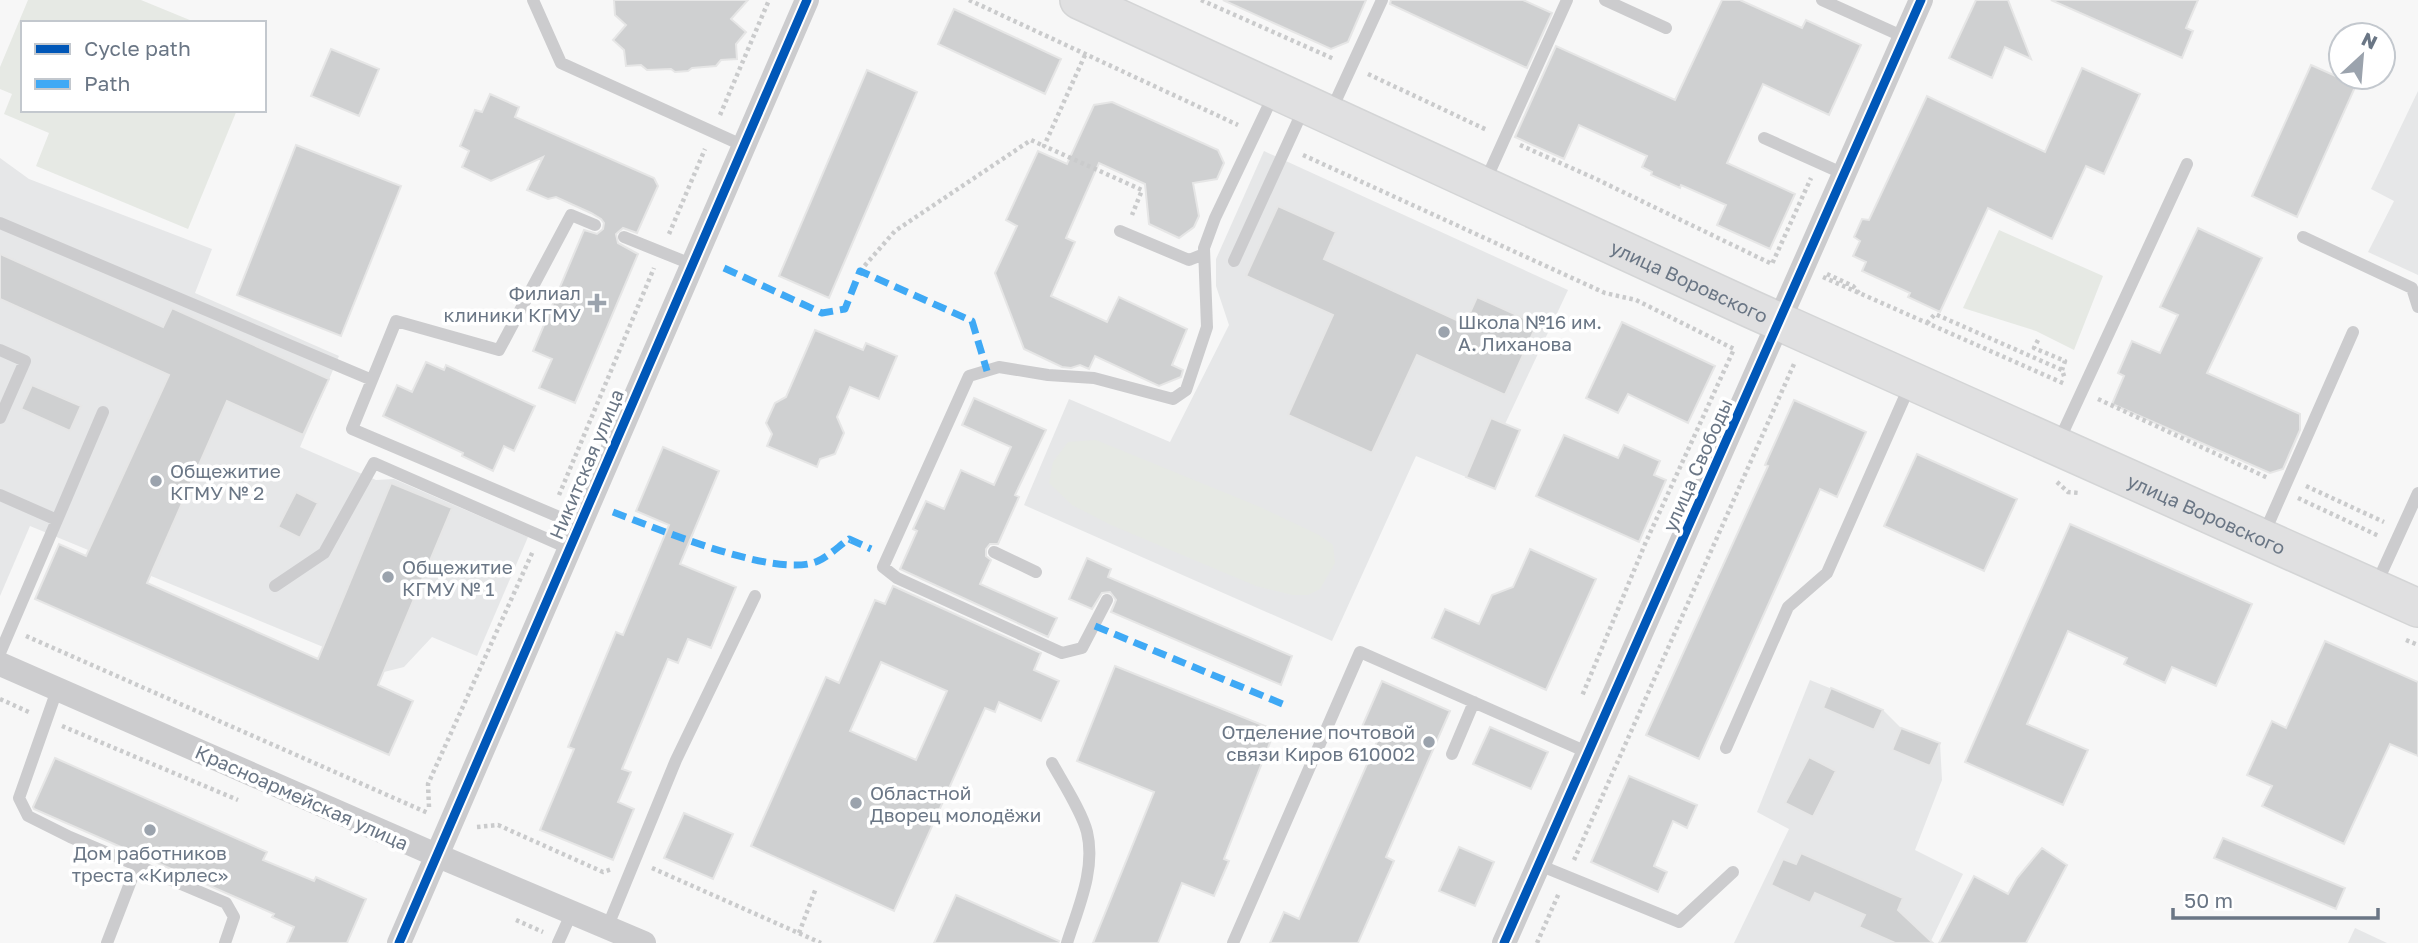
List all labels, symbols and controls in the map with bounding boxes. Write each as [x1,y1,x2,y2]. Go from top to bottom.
legend [21,21,266,112]
north arrow [2327,21,2397,91]
text: N [2358,27,2381,54]
text: Cycle path [84,35,191,61]
text: Path [84,70,131,96]
street label: улица Воровского [1607,235,1772,327]
place label: Филиал клиники КГМУ [444,281,581,326]
marker: Филиал клиники КГМУ [587,293,607,313]
place label: Школа №16 им. А. Лиханова [1458,310,1602,355]
marker: Школа №16 им. А. Лиханова [1436,324,1452,340]
street label: Никитская улица [544,386,628,542]
street label: улица Свободы [1657,395,1737,535]
place label: Общежитие КГМУ № 2 [170,459,281,504]
street label: улица Воровского [2124,468,2289,559]
marker: Общежитие КГМУ № 2 [148,473,164,489]
place label: Общежитие КГМУ № 1 [402,555,513,600]
marker: Общежитие КГМУ № 1 [380,569,396,585]
place label: Отделение почтовой связи Киров 610002 [1221,720,1415,765]
marker: Отделение почтовой связи Киров 610002 [1421,734,1437,750]
street label: Красноармейская улица [192,740,412,854]
place label: Областной Дворец молодёжи [870,781,1041,826]
marker: Областной Дворец молодёжи [848,795,864,811]
marker: Дом работников треста «Кирлес» [142,822,158,838]
place label: Дом работников треста «Кирлес» [72,841,228,886]
scale bar [2173,876,2378,920]
text: 50 m [2184,887,2233,913]

